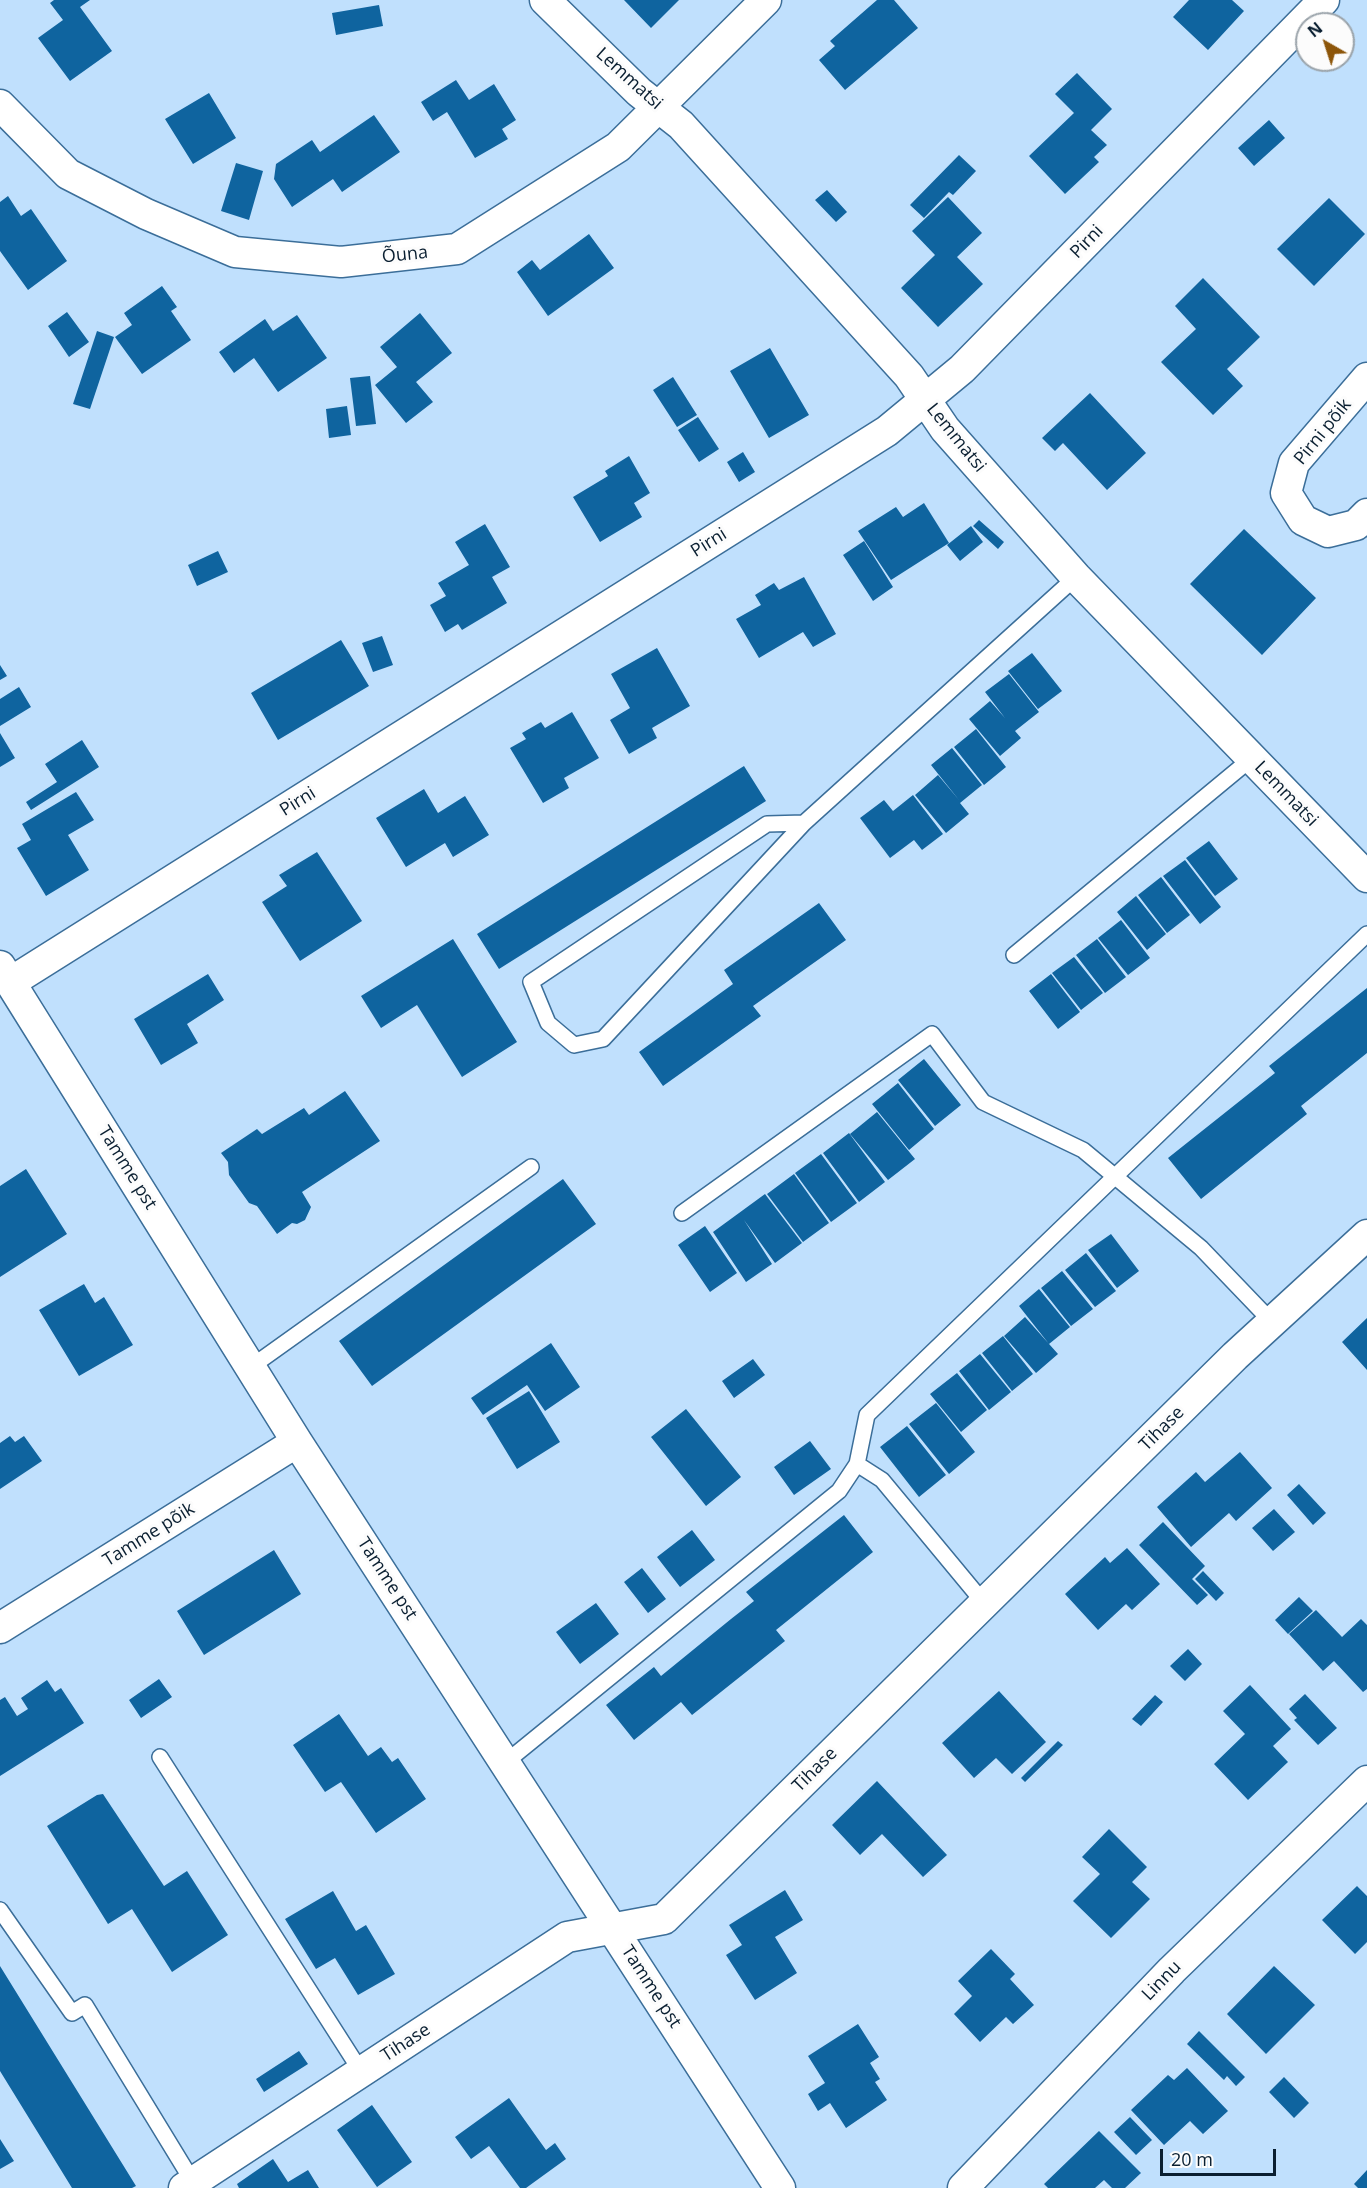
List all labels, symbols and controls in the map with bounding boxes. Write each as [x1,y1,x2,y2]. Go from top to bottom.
north arrow [1295,12,1355,72]
text: N [1303,17,1327,42]
street label: Lemmatsi [591,43,667,115]
street label: Pirni [1066,221,1108,263]
street label: Õuna [381,242,429,268]
street label: Pirni põik [1290,395,1356,469]
street label: Lemmatsi [922,399,990,477]
street label: Pirni [687,524,731,562]
street label: Lemmatsi [1250,757,1322,831]
street label: Pirni [276,783,320,821]
street label: Tamme pst [93,1122,161,1214]
street label: Tihase [1135,1402,1189,1456]
street label: Tamme põik [99,1498,199,1572]
street label: Tamme pst [352,1534,422,1624]
street label: Tihase [788,1743,842,1797]
street label: Tamme pst [616,1942,686,2032]
street label: Linnu [1138,1957,1186,2005]
street label: Tihase [377,2019,435,2067]
scale bar [1163,2137,1278,2175]
text: 20 m [1171,2147,1213,2171]

